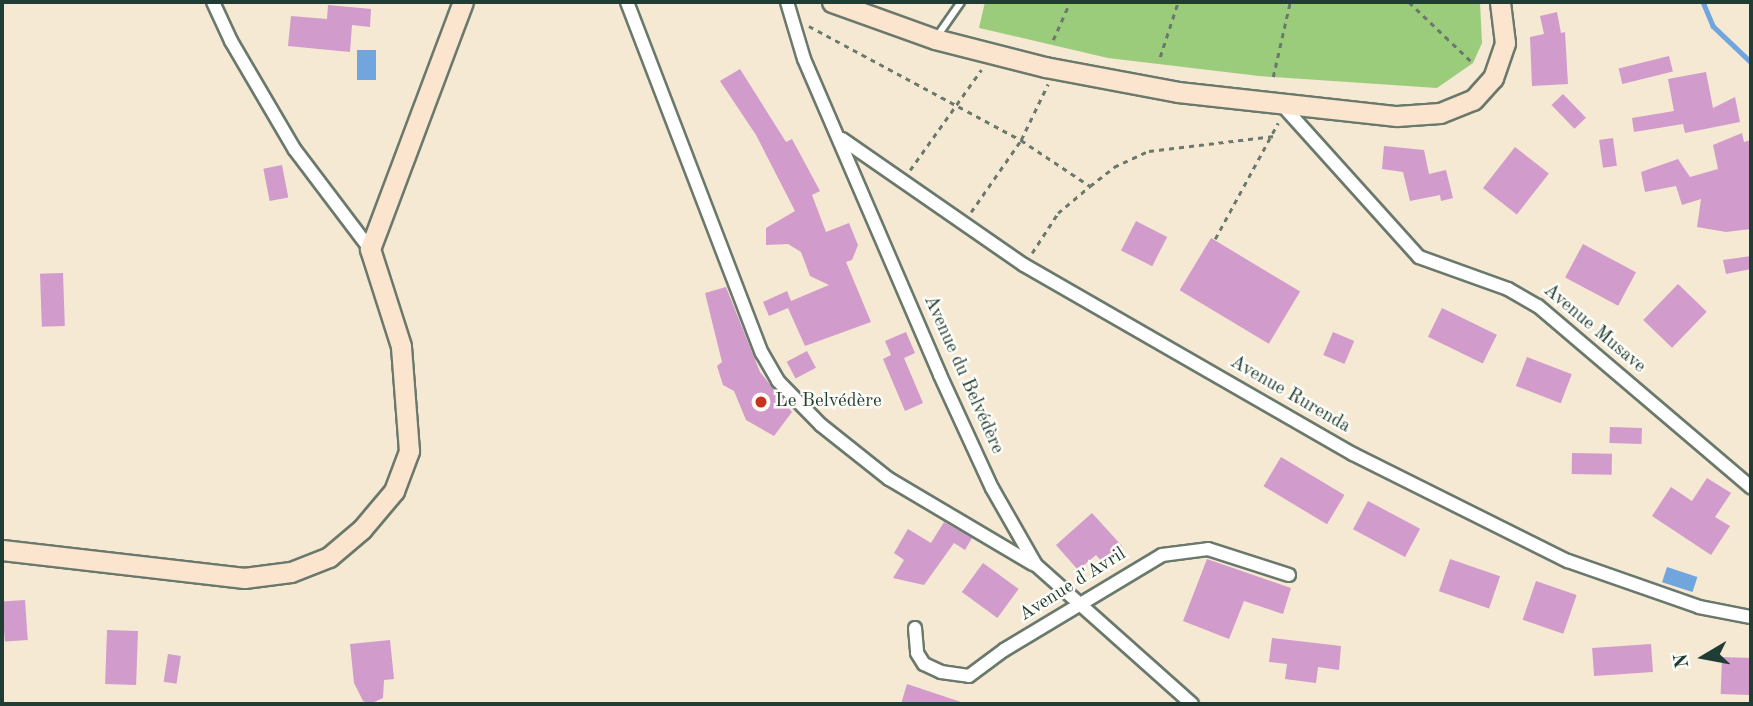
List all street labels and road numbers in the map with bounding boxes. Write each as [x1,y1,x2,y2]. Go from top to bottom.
street label: Avenue Musave [1538,280,1650,378]
street label: Avenue du Belvédère [918,292,1008,458]
street label: Avenue Rurenda [1226,351,1354,439]
street label: Avenue d'Avril [1015,543,1131,627]

